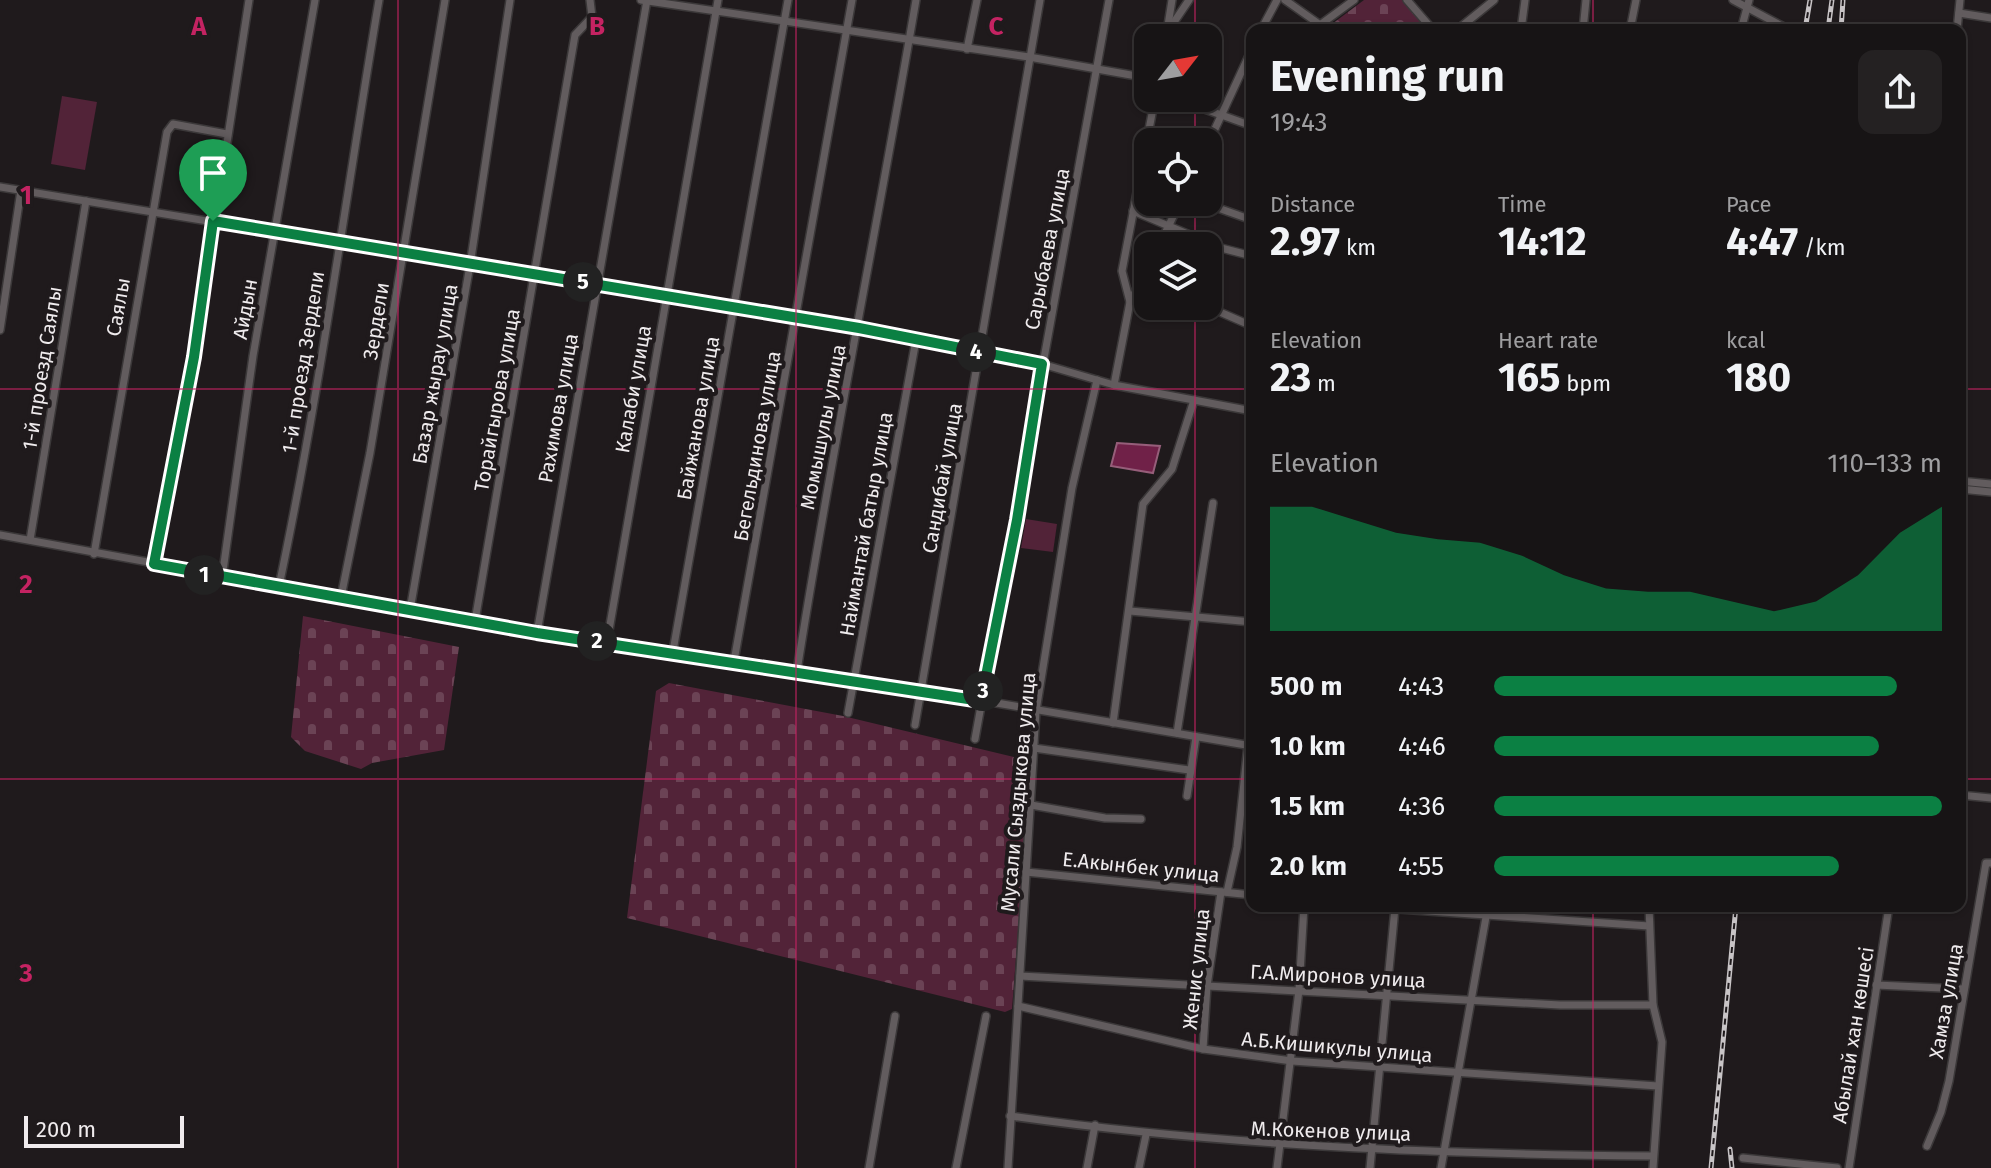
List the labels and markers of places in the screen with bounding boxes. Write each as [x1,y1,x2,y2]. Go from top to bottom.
pin [179,139,247,221]
pin: 5 [563,262,603,302]
pin: 4 [956,332,996,372]
pin: 1 [184,555,224,595]
pin: 2 [577,621,617,661]
pin: 3 [963,671,1003,711]

